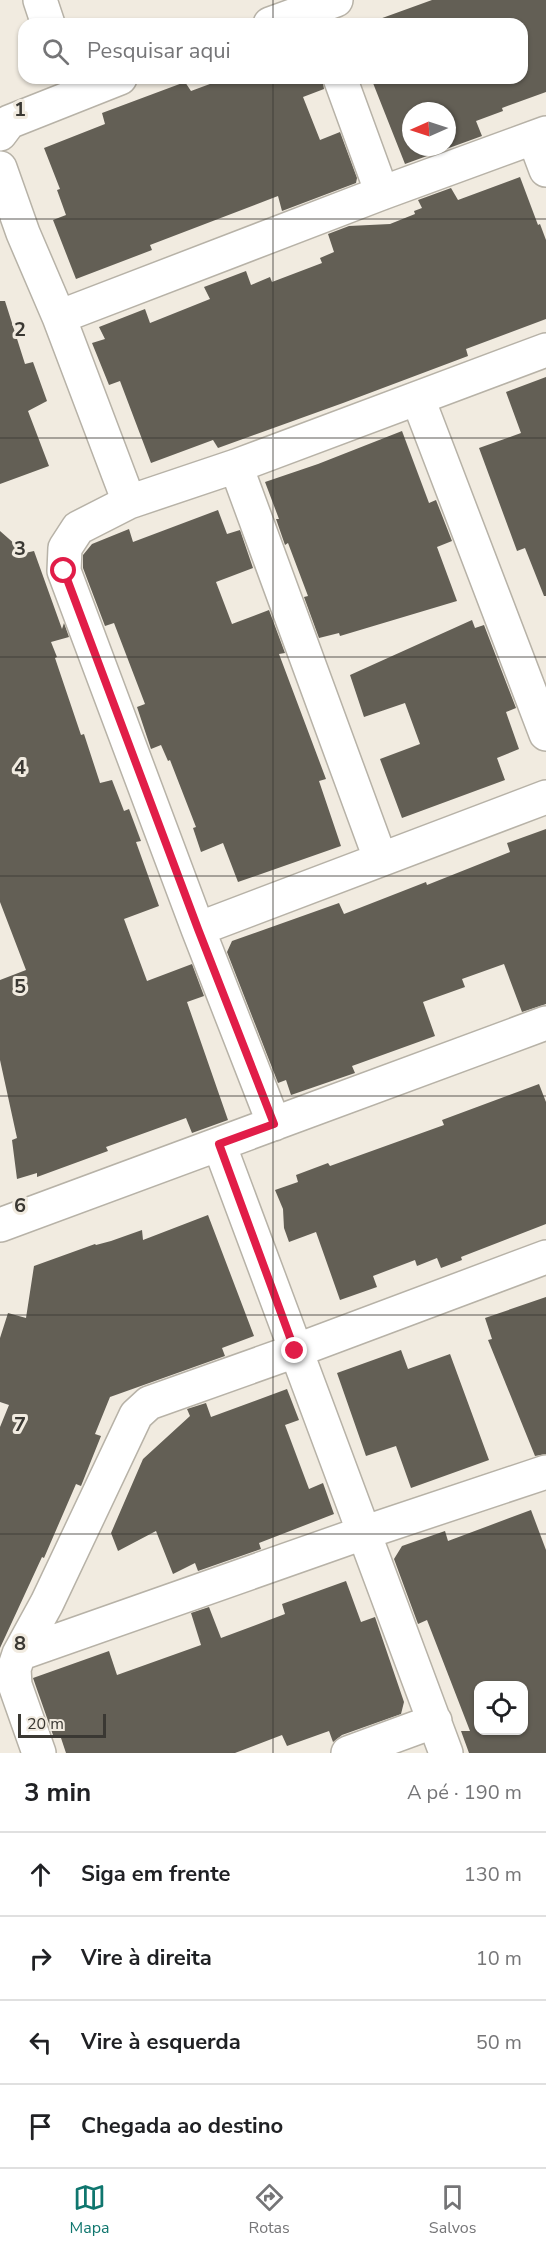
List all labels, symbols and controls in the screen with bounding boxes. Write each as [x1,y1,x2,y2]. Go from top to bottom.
search box [18,18,528,84]
icon: search [39,35,72,68]
text: Pesquisar aqui [87,36,231,66]
text: 1 [14,96,26,123]
north arrow [402,102,456,156]
text: 2 [14,316,26,343]
text: 3 [14,535,26,562]
route start [50,557,76,583]
text: 4 [14,754,26,781]
text: 5 [14,973,26,1000]
text: 6 [14,1192,26,1219]
route end [281,1337,307,1363]
text: 7 [14,1411,26,1438]
text: 8 [14,1630,26,1657]
map controls [474,1681,528,1735]
button: locate [474,1681,528,1735]
scale bar [18,1711,106,1738]
text: 20 m [27,1713,64,1735]
text: 3 min [24,1775,91,1810]
text: A pé · 190 m [407,1779,522,1806]
icon: ahead [24,1858,57,1891]
text: Siga em frente [81,1859,230,1889]
text: 130 m [464,1861,522,1888]
icon: right [24,1942,57,1975]
text: Vire à direita [81,1943,212,1973]
text: 10 m [476,1945,522,1972]
icon: left [24,2026,57,2059]
text: Vire à esquerda [81,2027,241,2057]
text: 50 m [476,2029,522,2056]
icon: arrive [24,2110,57,2143]
text: Chegada ao destino [81,2111,283,2141]
tab: Mapa [70,2181,110,2239]
tab: Rotas [249,2181,290,2239]
tab: Salvos [429,2181,476,2239]

